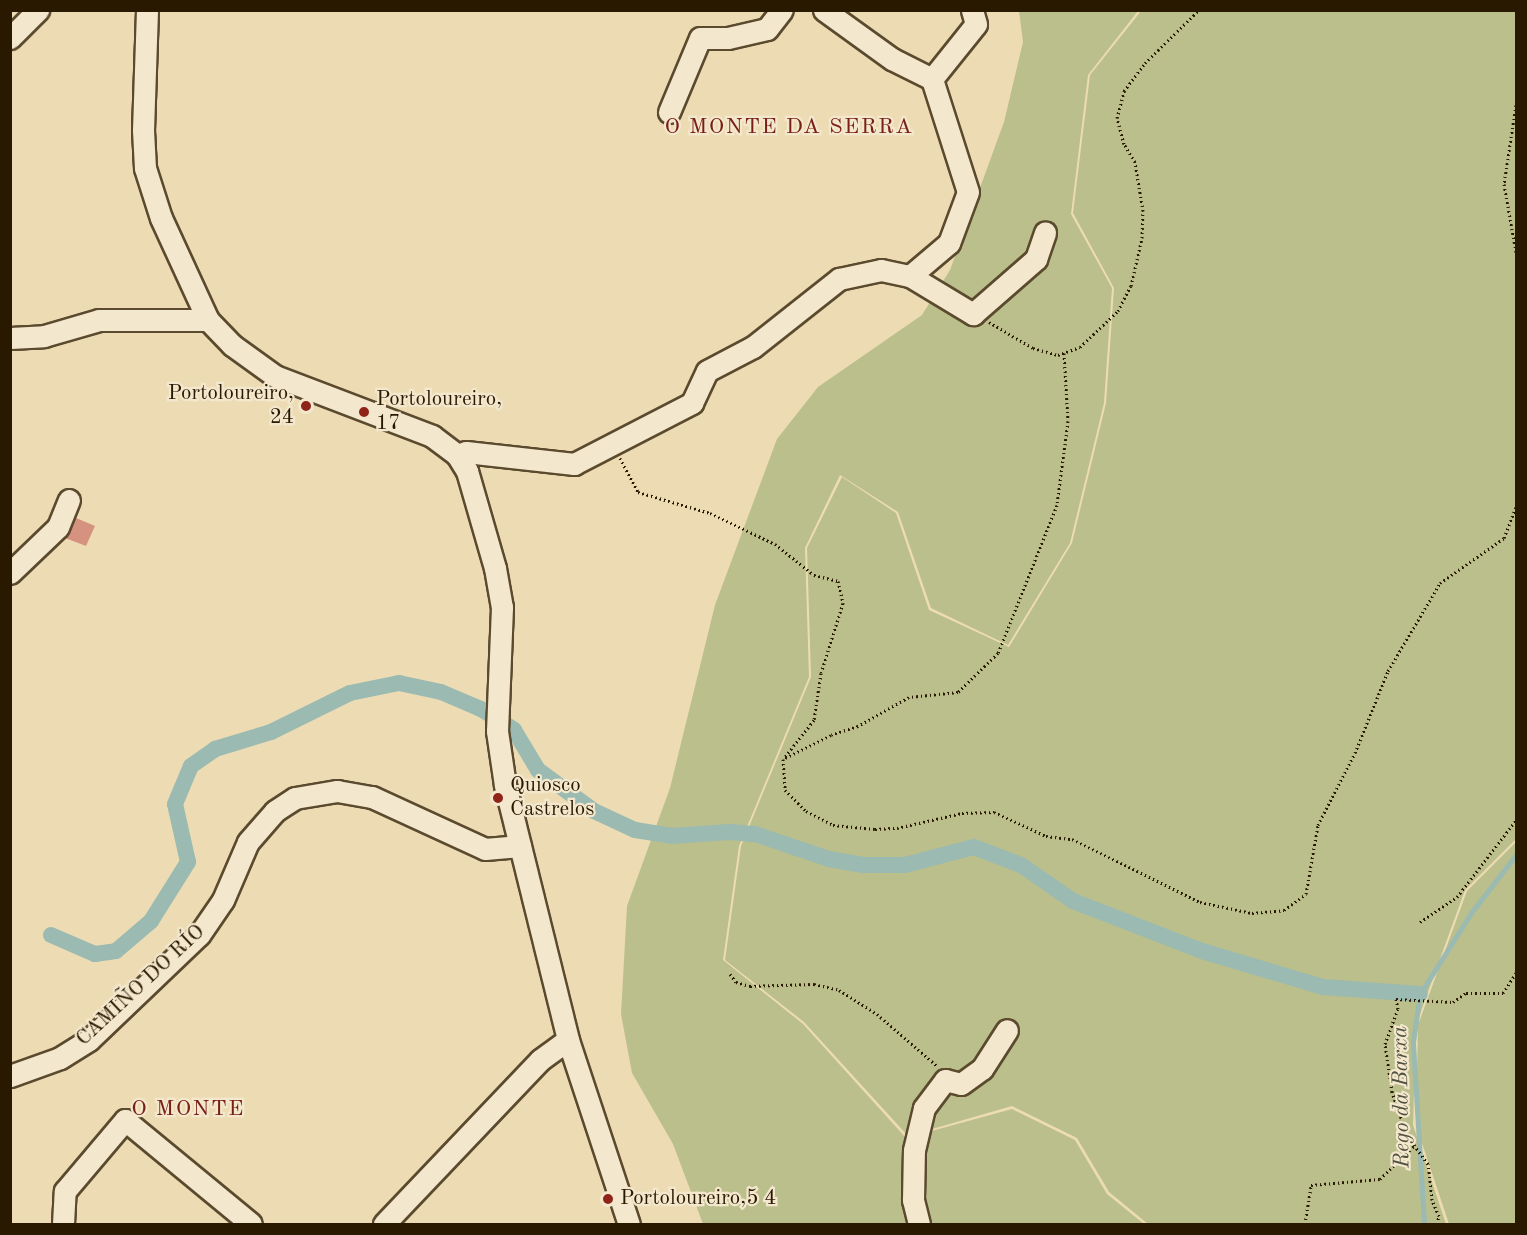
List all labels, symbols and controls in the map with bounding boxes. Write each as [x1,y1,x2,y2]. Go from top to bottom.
district label: O MONTE DA SERRA [664,115,914,141]
place label: Portoloureiro, 24 [168,381,294,431]
place label: Portoloureiro, 17 [376,387,502,437]
marker: Portoloureiro, 24 [299,399,313,413]
marker: Portoloureiro, 17 [357,405,371,419]
place label: Quiosco Castrelos [510,773,594,823]
marker: Quiosco Castrelos [491,791,505,805]
street label: CAMIÑO DO RÍO [71,920,211,1052]
water label: Rego da Barxa [1388,1026,1416,1168]
district label: O MONTE [131,1097,245,1123]
place label: Portoloureiro,5 4 [620,1186,776,1212]
marker: Portoloureiro,5 4 [601,1192,615,1206]

